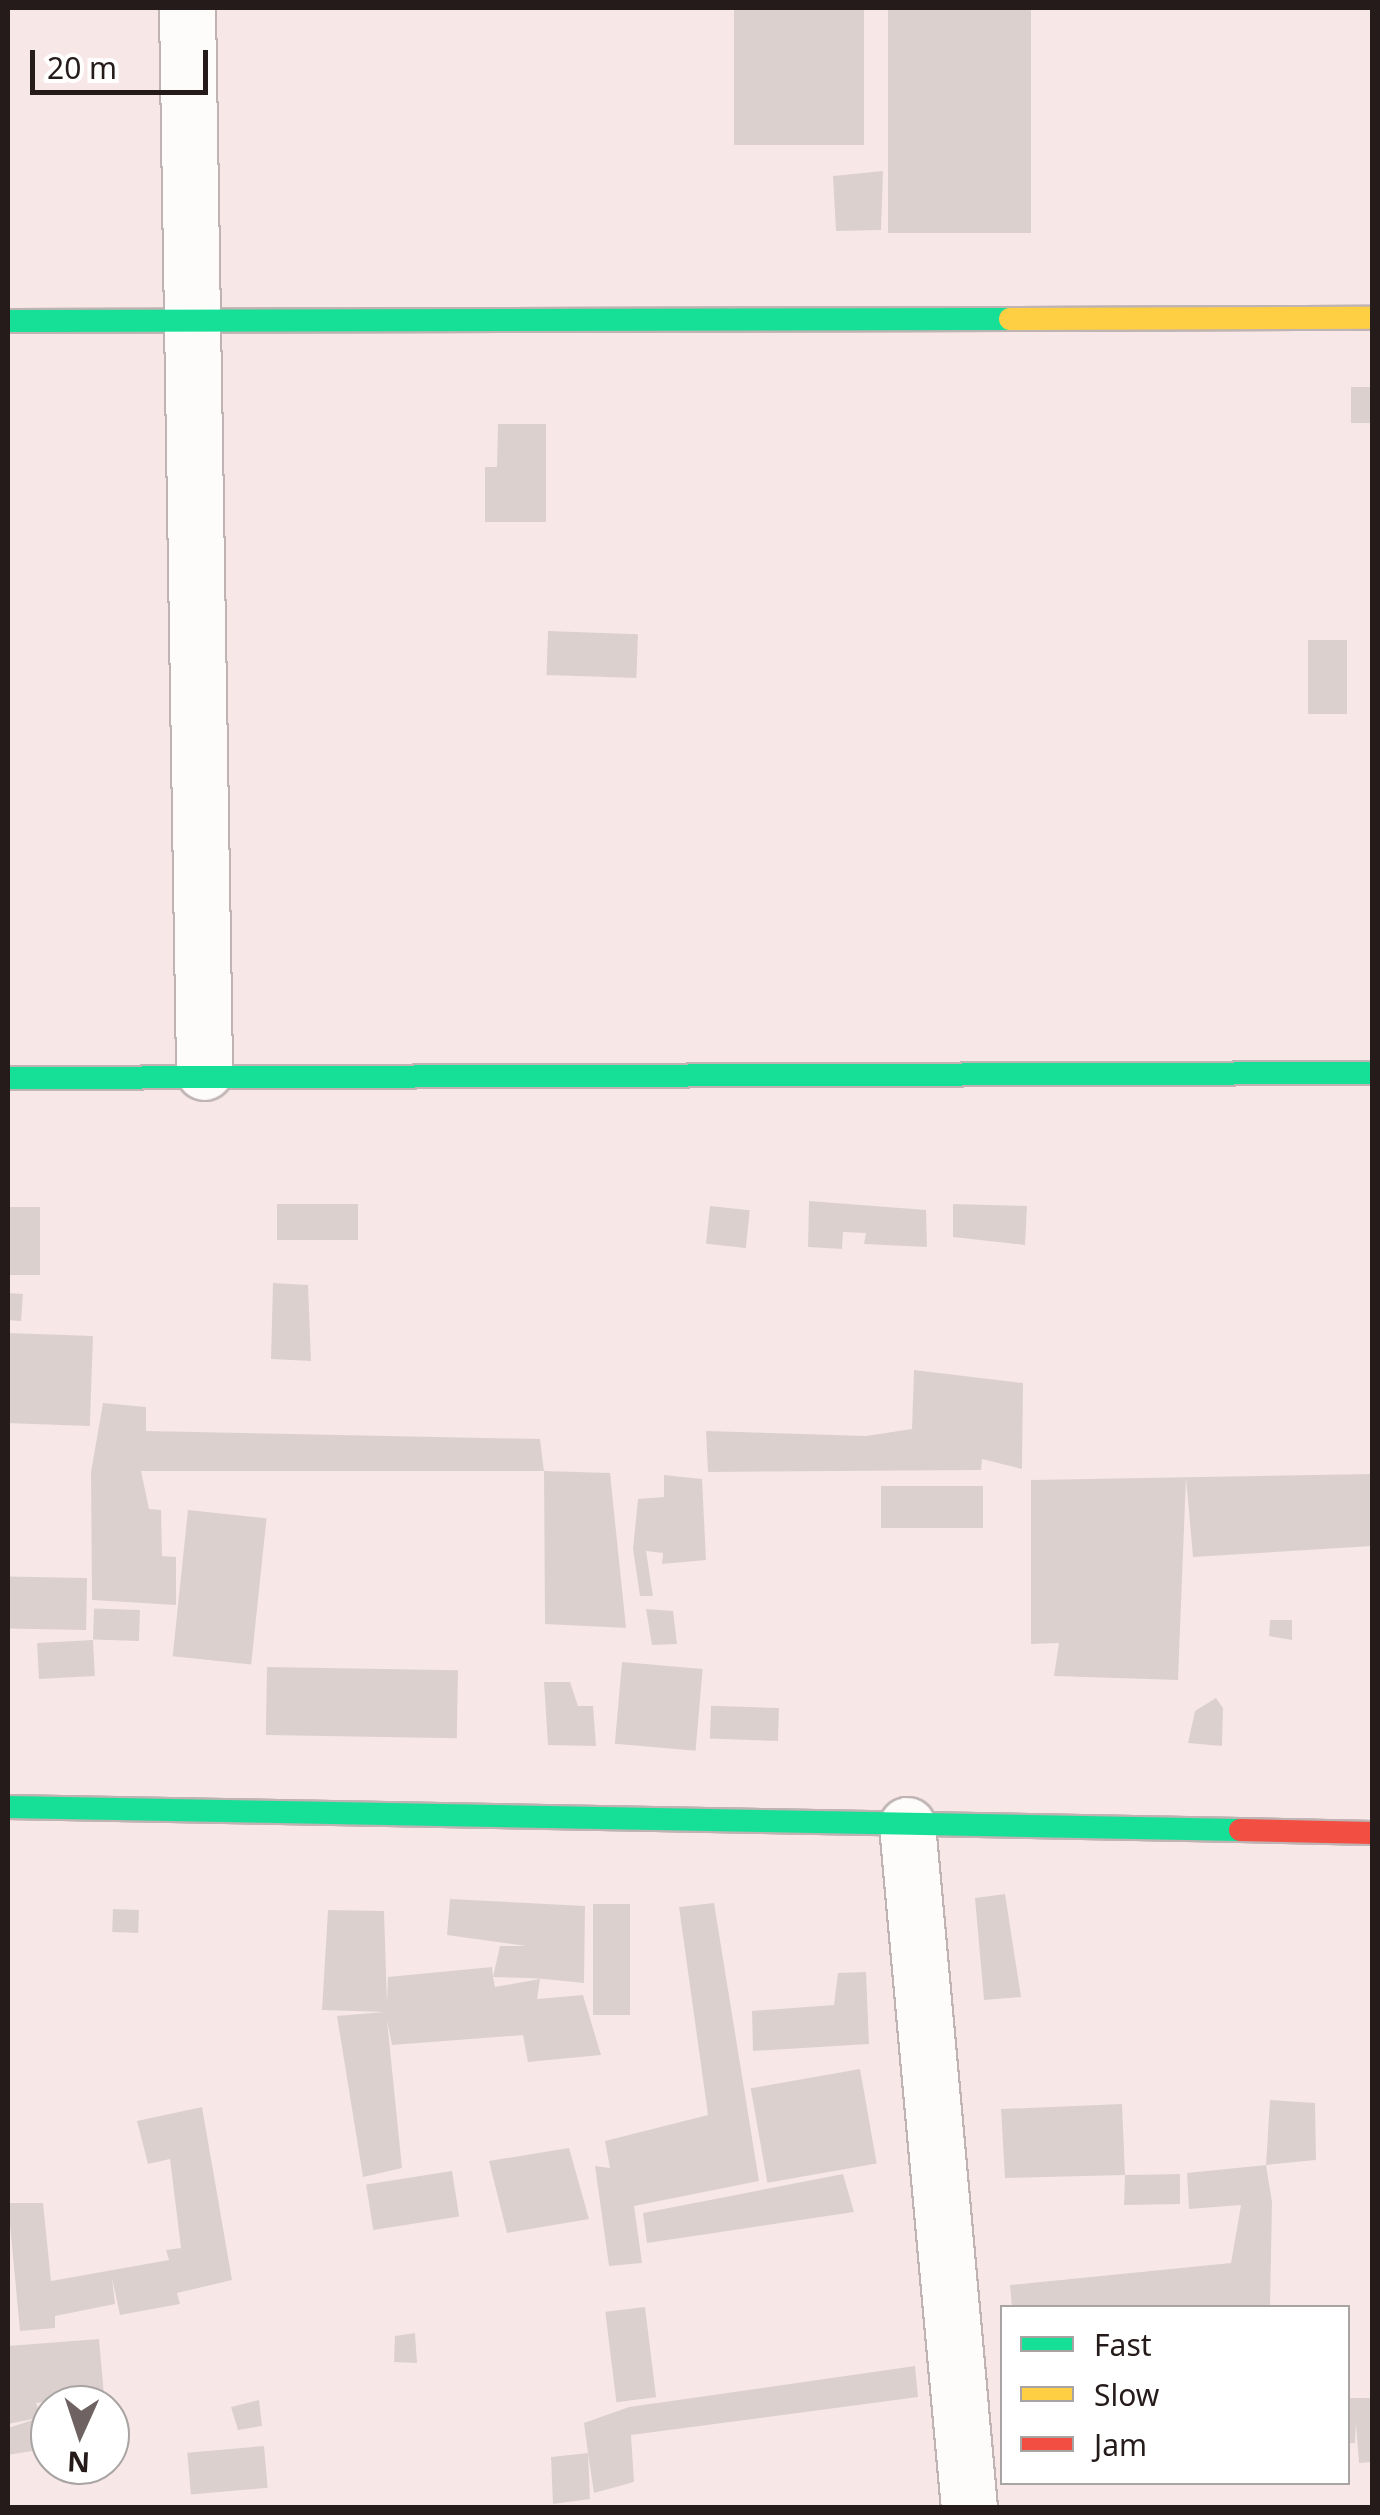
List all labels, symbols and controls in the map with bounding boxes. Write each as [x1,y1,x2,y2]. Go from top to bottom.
scale bar [35,30,212,92]
text: 20 m [47,47,117,88]
legend [1000,2305,1350,2485]
text: Fast [1094,2324,1152,2365]
text: Slow [1094,2374,1159,2415]
north arrow [30,2385,130,2485]
text: Jam [1094,2424,1147,2465]
text: N [66,2443,91,2483]

